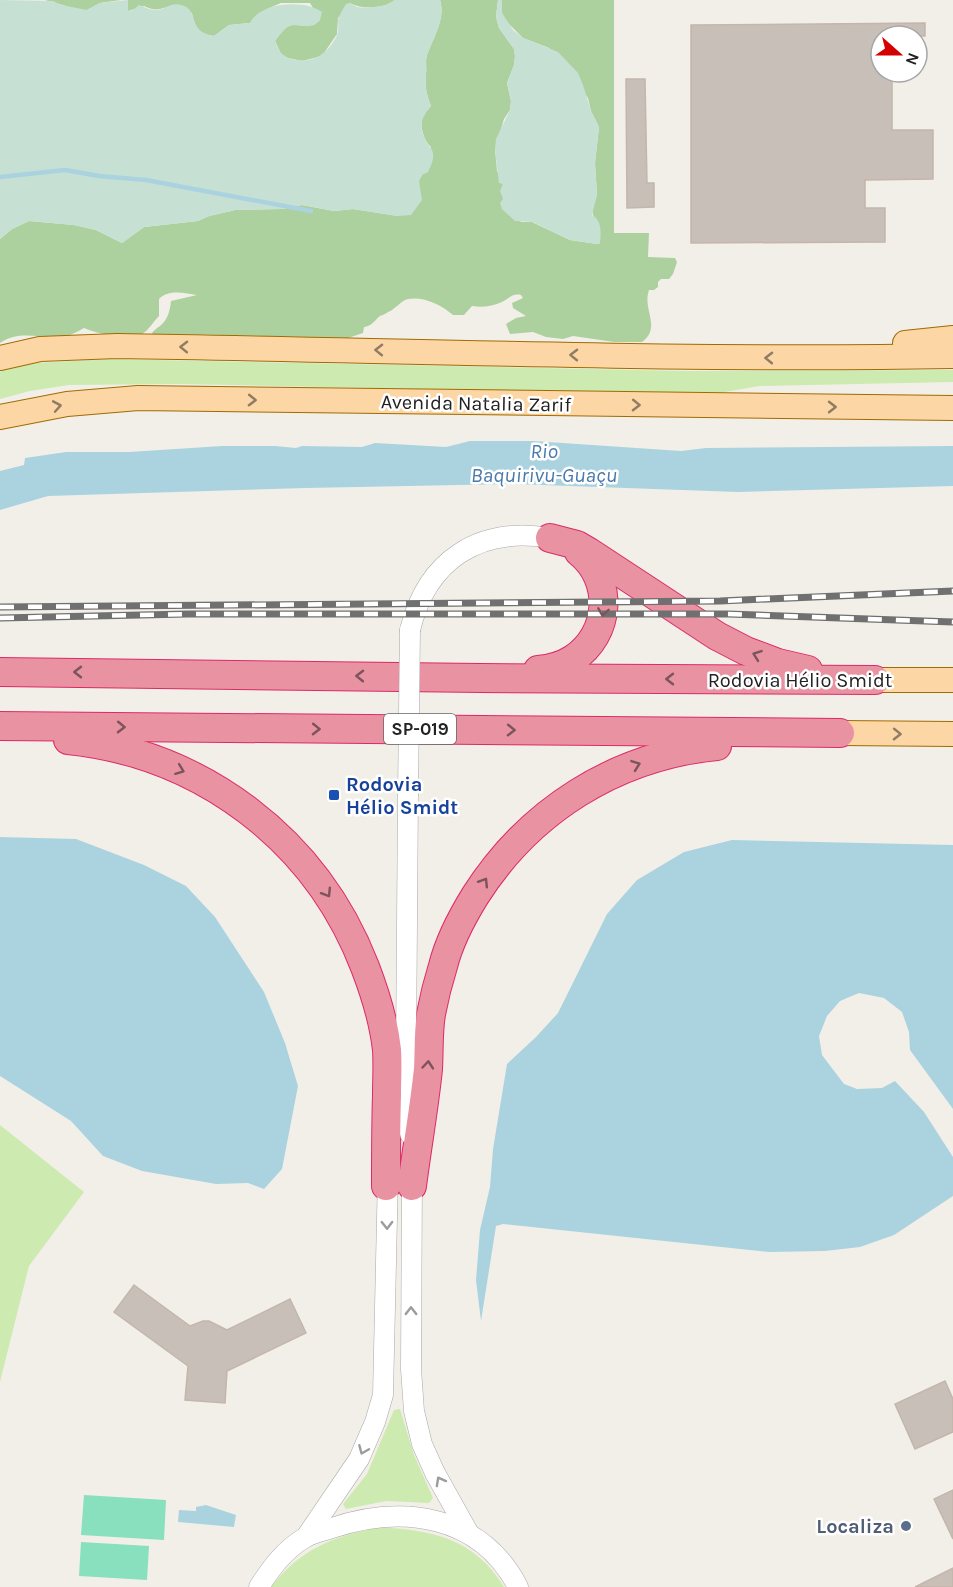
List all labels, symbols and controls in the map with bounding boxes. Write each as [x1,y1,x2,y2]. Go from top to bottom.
north arrow [869,24,929,84]
text: N [902,50,923,68]
one-way arrow [179,341,188,353]
one-way arrow [374,344,383,357]
one-way arrow [569,349,578,362]
one-way arrow [764,352,773,364]
street label: Avenida Natalia Zarif [381,390,572,417]
one-way arrow [247,394,256,406]
one-way arrow [631,399,640,411]
one-way arrow [52,400,62,413]
one-way arrow [828,401,837,413]
water label: Rio Baquirivu-Guaçu [471,439,617,487]
one-way arrow [597,607,609,616]
one-way arrow [752,649,763,662]
one-way arrow [74,666,83,678]
street label: Rodovia Hélio Smidt [708,669,893,692]
one-way arrow [355,670,364,682]
one-way arrow [665,673,674,685]
road number: SP-019 [384,714,456,744]
one-way arrow [117,721,126,733]
one-way arrow [312,722,321,735]
one-way arrow [507,724,516,736]
one-way arrow [892,728,901,740]
one-way arrow [630,759,641,772]
one-way arrow [174,762,185,775]
place label: Rodovia Hélio Smidt [346,773,458,819]
marker: Rodovia Hélio Smidt [327,788,341,802]
one-way arrow [477,878,489,888]
one-way arrow [320,887,332,897]
one-way arrow [421,1061,434,1070]
one-way arrow [381,1221,393,1230]
one-way arrow [405,1306,417,1315]
one-way arrow [358,1443,370,1454]
one-way arrow [435,1477,447,1487]
place label: Localiza [816,1515,894,1538]
marker: Localiza [899,1519,913,1533]

